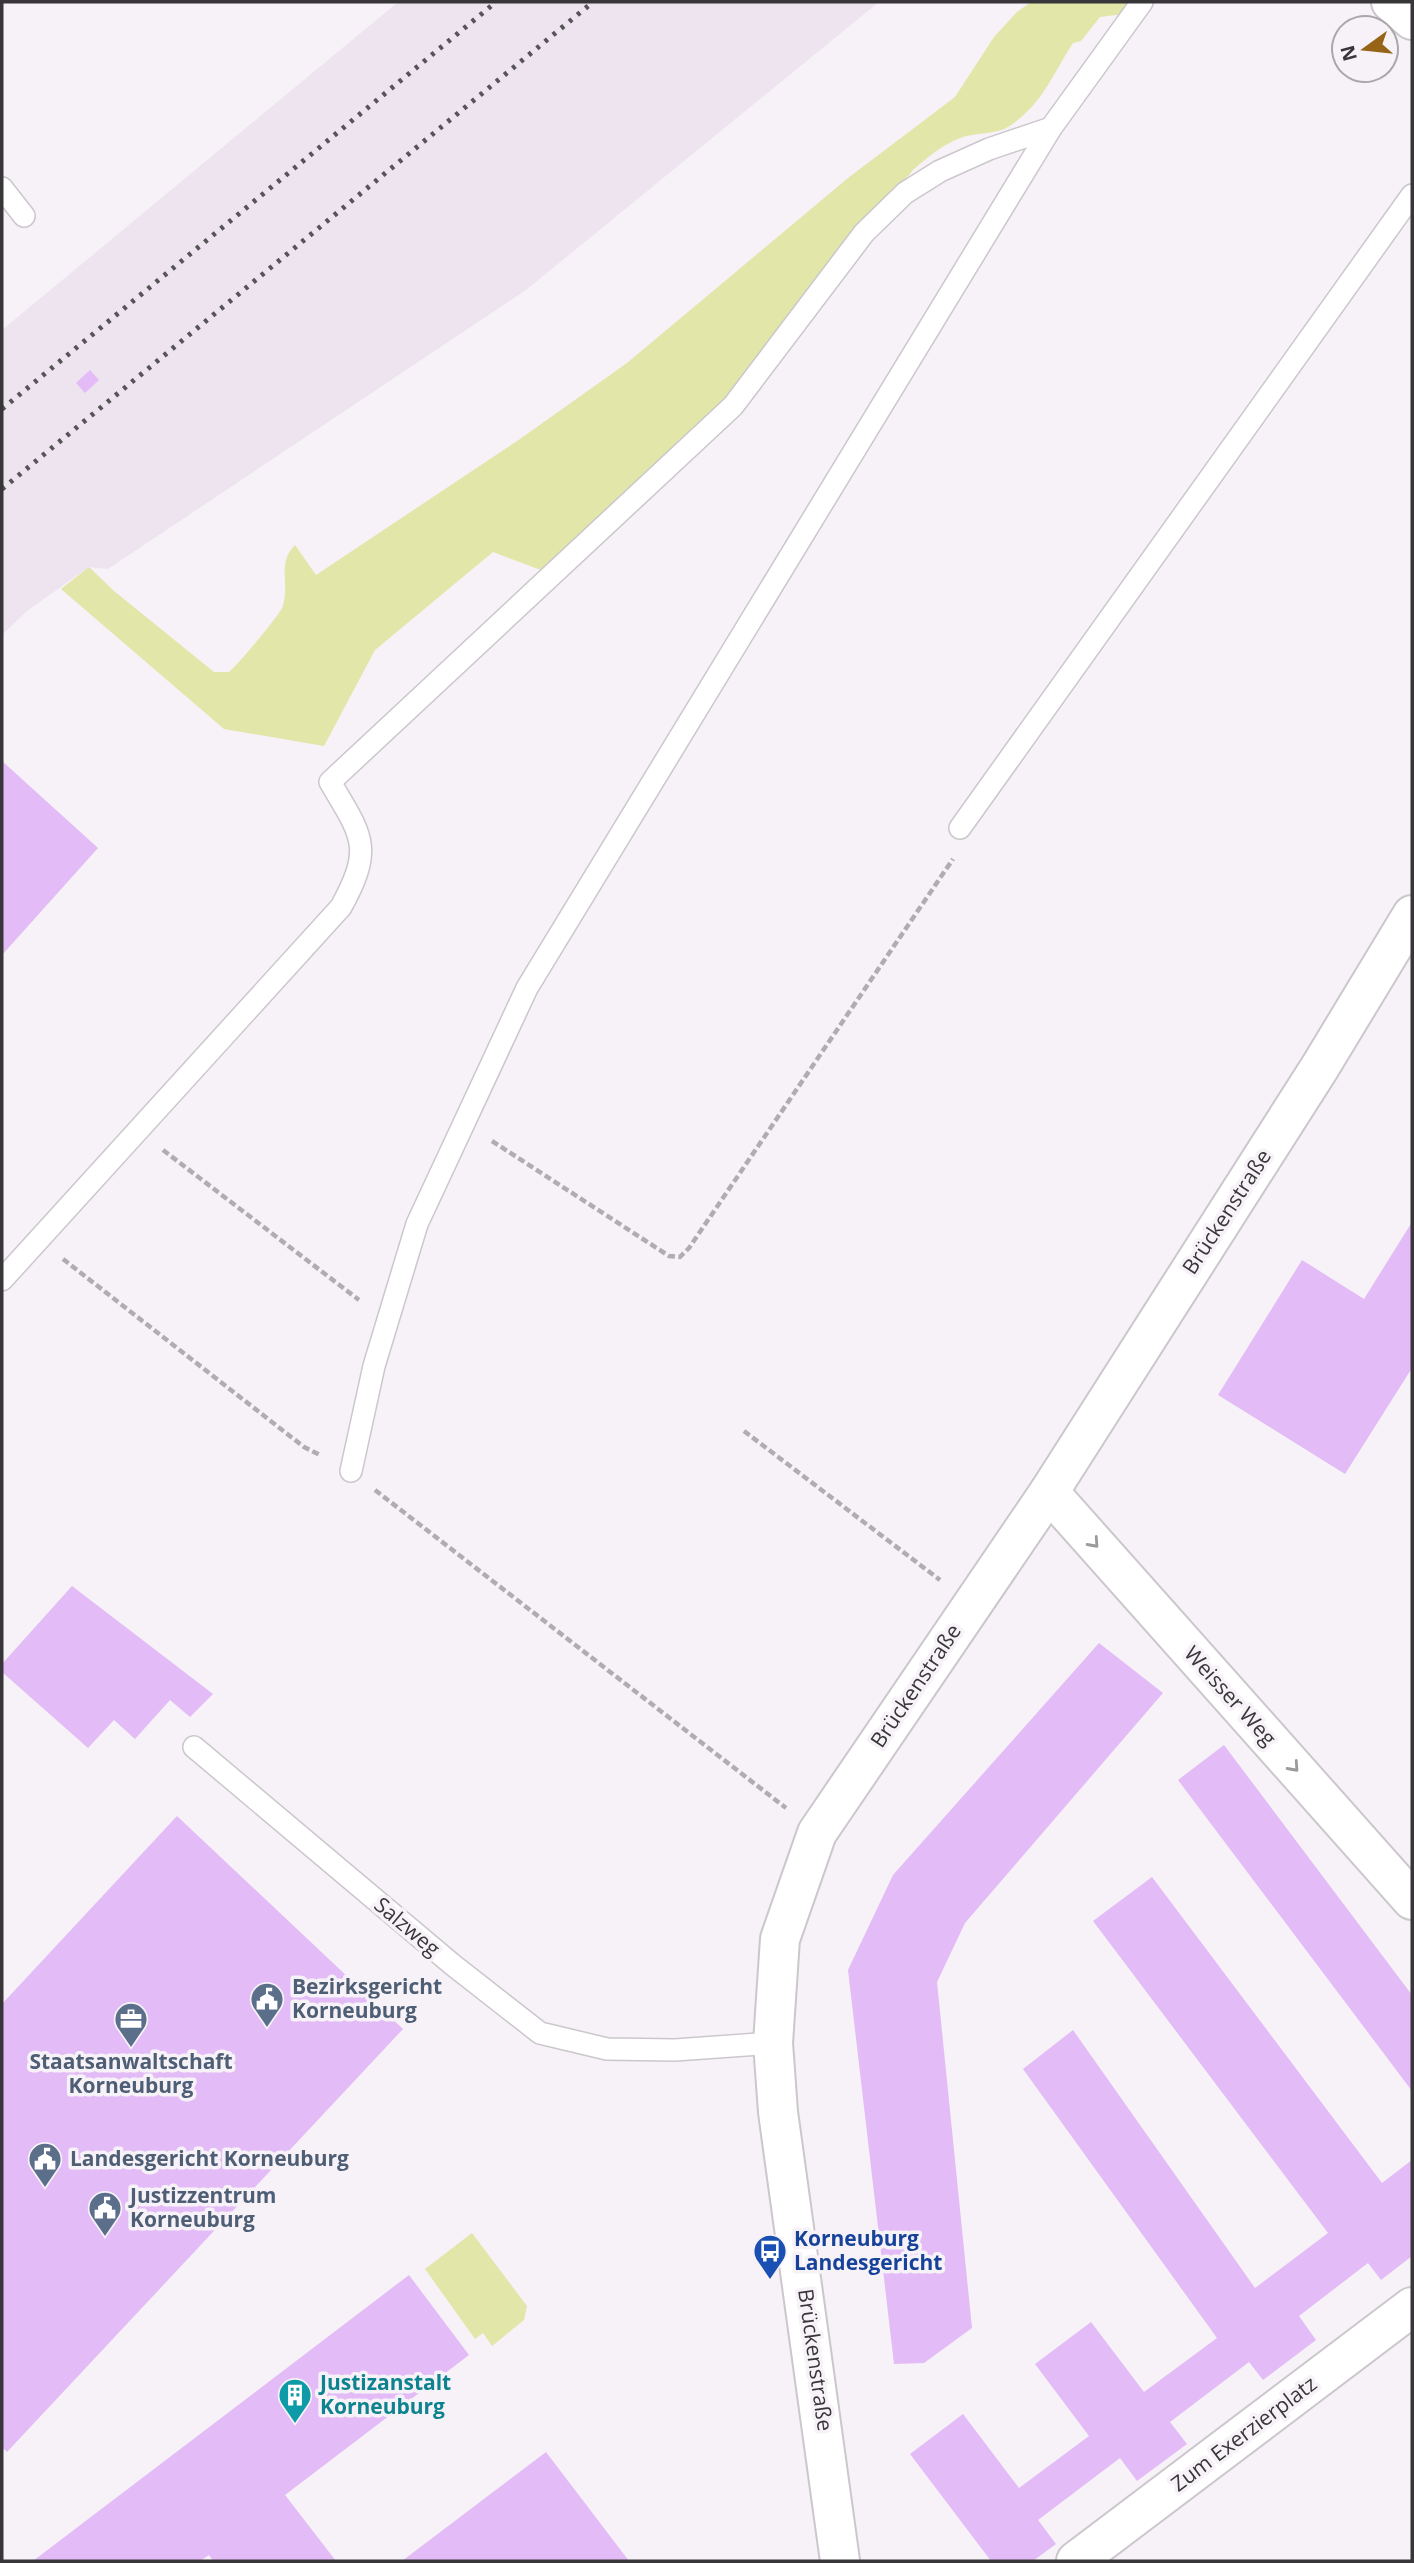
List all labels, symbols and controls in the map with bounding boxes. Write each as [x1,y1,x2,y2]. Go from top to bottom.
north arrow [1330,14,1400,84]
text: N [1334,43,1363,64]
street label: Brückenstraße [1175,1144,1277,1279]
one-way arrow [1086,1534,1098,1547]
street label: Brückenstraße [863,1618,967,1753]
street label: Weisser Weg [1179,1640,1283,1751]
one-way arrow [1286,1759,1298,1772]
street label: Salzweg [369,1891,446,1962]
place label: Bezirksgericht Korneuburg [292,1972,442,2024]
public building icon: Bezirksgericht Korneuburg [248,1980,286,2029]
office icon: Staatsanwaltschaft Korneuburg [112,2000,150,2049]
place label: Staatsanwaltschaft Korneuburg [29,2047,233,2099]
public building icon: Landesgericht Korneuburg [26,2140,64,2189]
place label: Landesgericht Korneuburg [70,2144,349,2172]
place label: Justizzentrum Korneuburg [128,2181,277,2233]
public building icon: Justizzentrum Korneuburg [86,2189,124,2238]
place label: Korneuburg Landesgericht [794,2224,942,2276]
bus stop icon: Korneuburg Landesgericht [751,2232,789,2281]
street label: Brückenstraße [792,2287,840,2433]
place label: Justizanstalt Korneuburg [318,2368,451,2420]
street label: Zum Exerzierplatz [1165,2369,1322,2497]
building icon: Justizanstalt Korneuburg [276,2376,314,2425]

